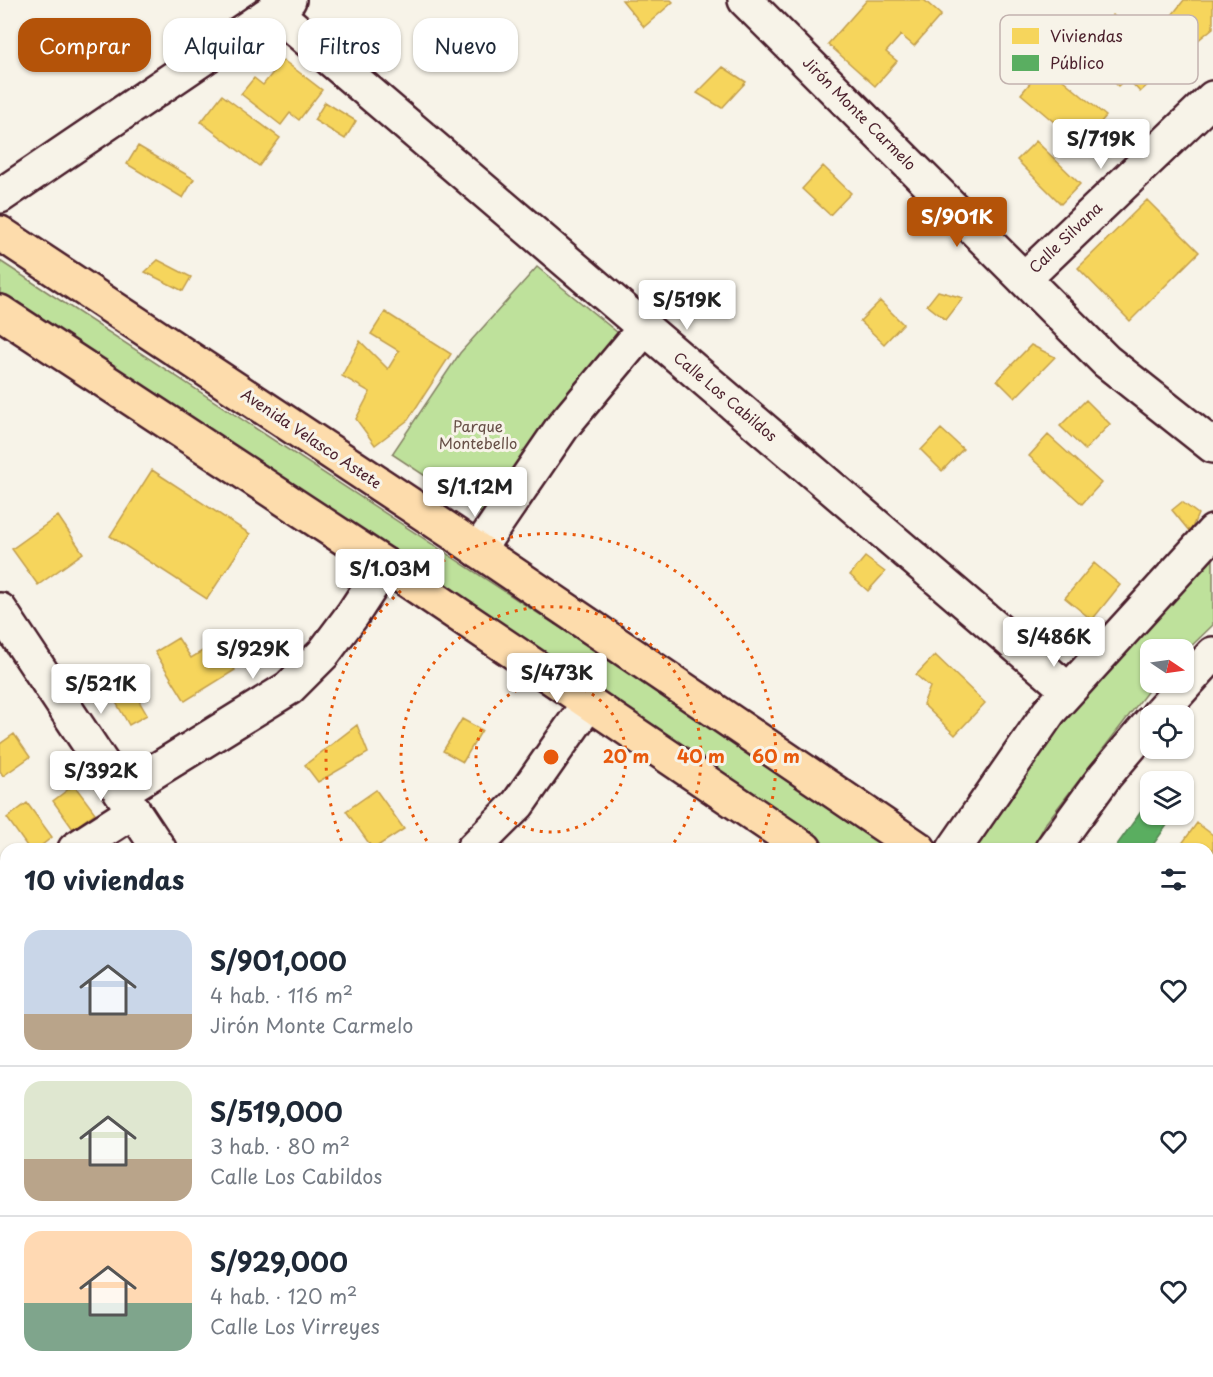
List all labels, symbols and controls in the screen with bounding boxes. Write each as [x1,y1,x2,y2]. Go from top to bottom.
legend [1000,15,1198,84]
chip: Comprar [18,18,151,72]
chip: Alquilar [163,18,286,72]
chip: Filtros [298,18,401,72]
chip: Nuevo [413,18,518,72]
text: Viviendas [1050,23,1123,47]
text: Público [1050,50,1104,74]
street label: Jirón Monte Carmelo [798,51,922,175]
pin: S/719K [1052,119,1150,170]
text: S/719K [1067,123,1135,153]
street label: Calle Silvana [1023,195,1107,278]
pin: S/901K [908,197,1006,248]
text: S/901K [921,201,993,231]
pin: S/519K [638,280,736,331]
text: S/519K [653,284,721,314]
street label: Calle Los Cabildos [669,345,783,446]
street label: Avenida Velasco Astete [237,382,387,493]
park label: Parque Montebello [439,414,517,454]
pin: S/1.12M [420,467,530,518]
text: S/1.12M [437,471,513,501]
pin: S/1.03M [335,549,445,600]
text: S/1.03M [349,553,431,583]
pin: S/486K [1005,617,1103,668]
text: S/486K [1017,621,1091,651]
pin: S/929K [204,629,302,680]
text: S/929K [216,633,290,663]
north arrow [1140,639,1194,693]
map controls [1140,639,1194,825]
pin: S/473K [508,653,606,704]
text: S/473K [521,657,593,687]
pin: S/521K [52,664,150,715]
text: S/521K [65,668,137,698]
button: locate [1140,705,1194,759]
text: 20 m [603,742,649,769]
text: 40 m [677,742,725,769]
text: 60 m [752,742,800,769]
centre of rings [541,747,561,767]
pin: S/392K [52,751,150,802]
text: S/392K [64,755,138,785]
button: layers [1140,771,1194,825]
text: 10 viviendas [24,860,185,899]
icon: filters [1157,863,1190,896]
text: S/901,000 [210,941,347,980]
icon: home [72,954,144,1026]
icon: heart [1157,974,1190,1007]
text: 4 hab. · 116 m² [210,980,353,1010]
text: Jirón Monte Carmelo [210,1010,413,1040]
text: S/519,000 [210,1092,343,1131]
icon: home [72,1105,144,1177]
icon: heart [1157,1125,1190,1158]
text: 3 hab. · 80 m² [210,1131,350,1161]
text: Calle Los Cabildos [210,1161,382,1191]
text: S/929,000 [210,1242,348,1281]
icon: home [72,1255,144,1327]
icon: heart [1157,1275,1190,1308]
text: 4 hab. · 120 m² [210,1281,357,1311]
text: Calle Los Virreyes [210,1311,380,1341]

